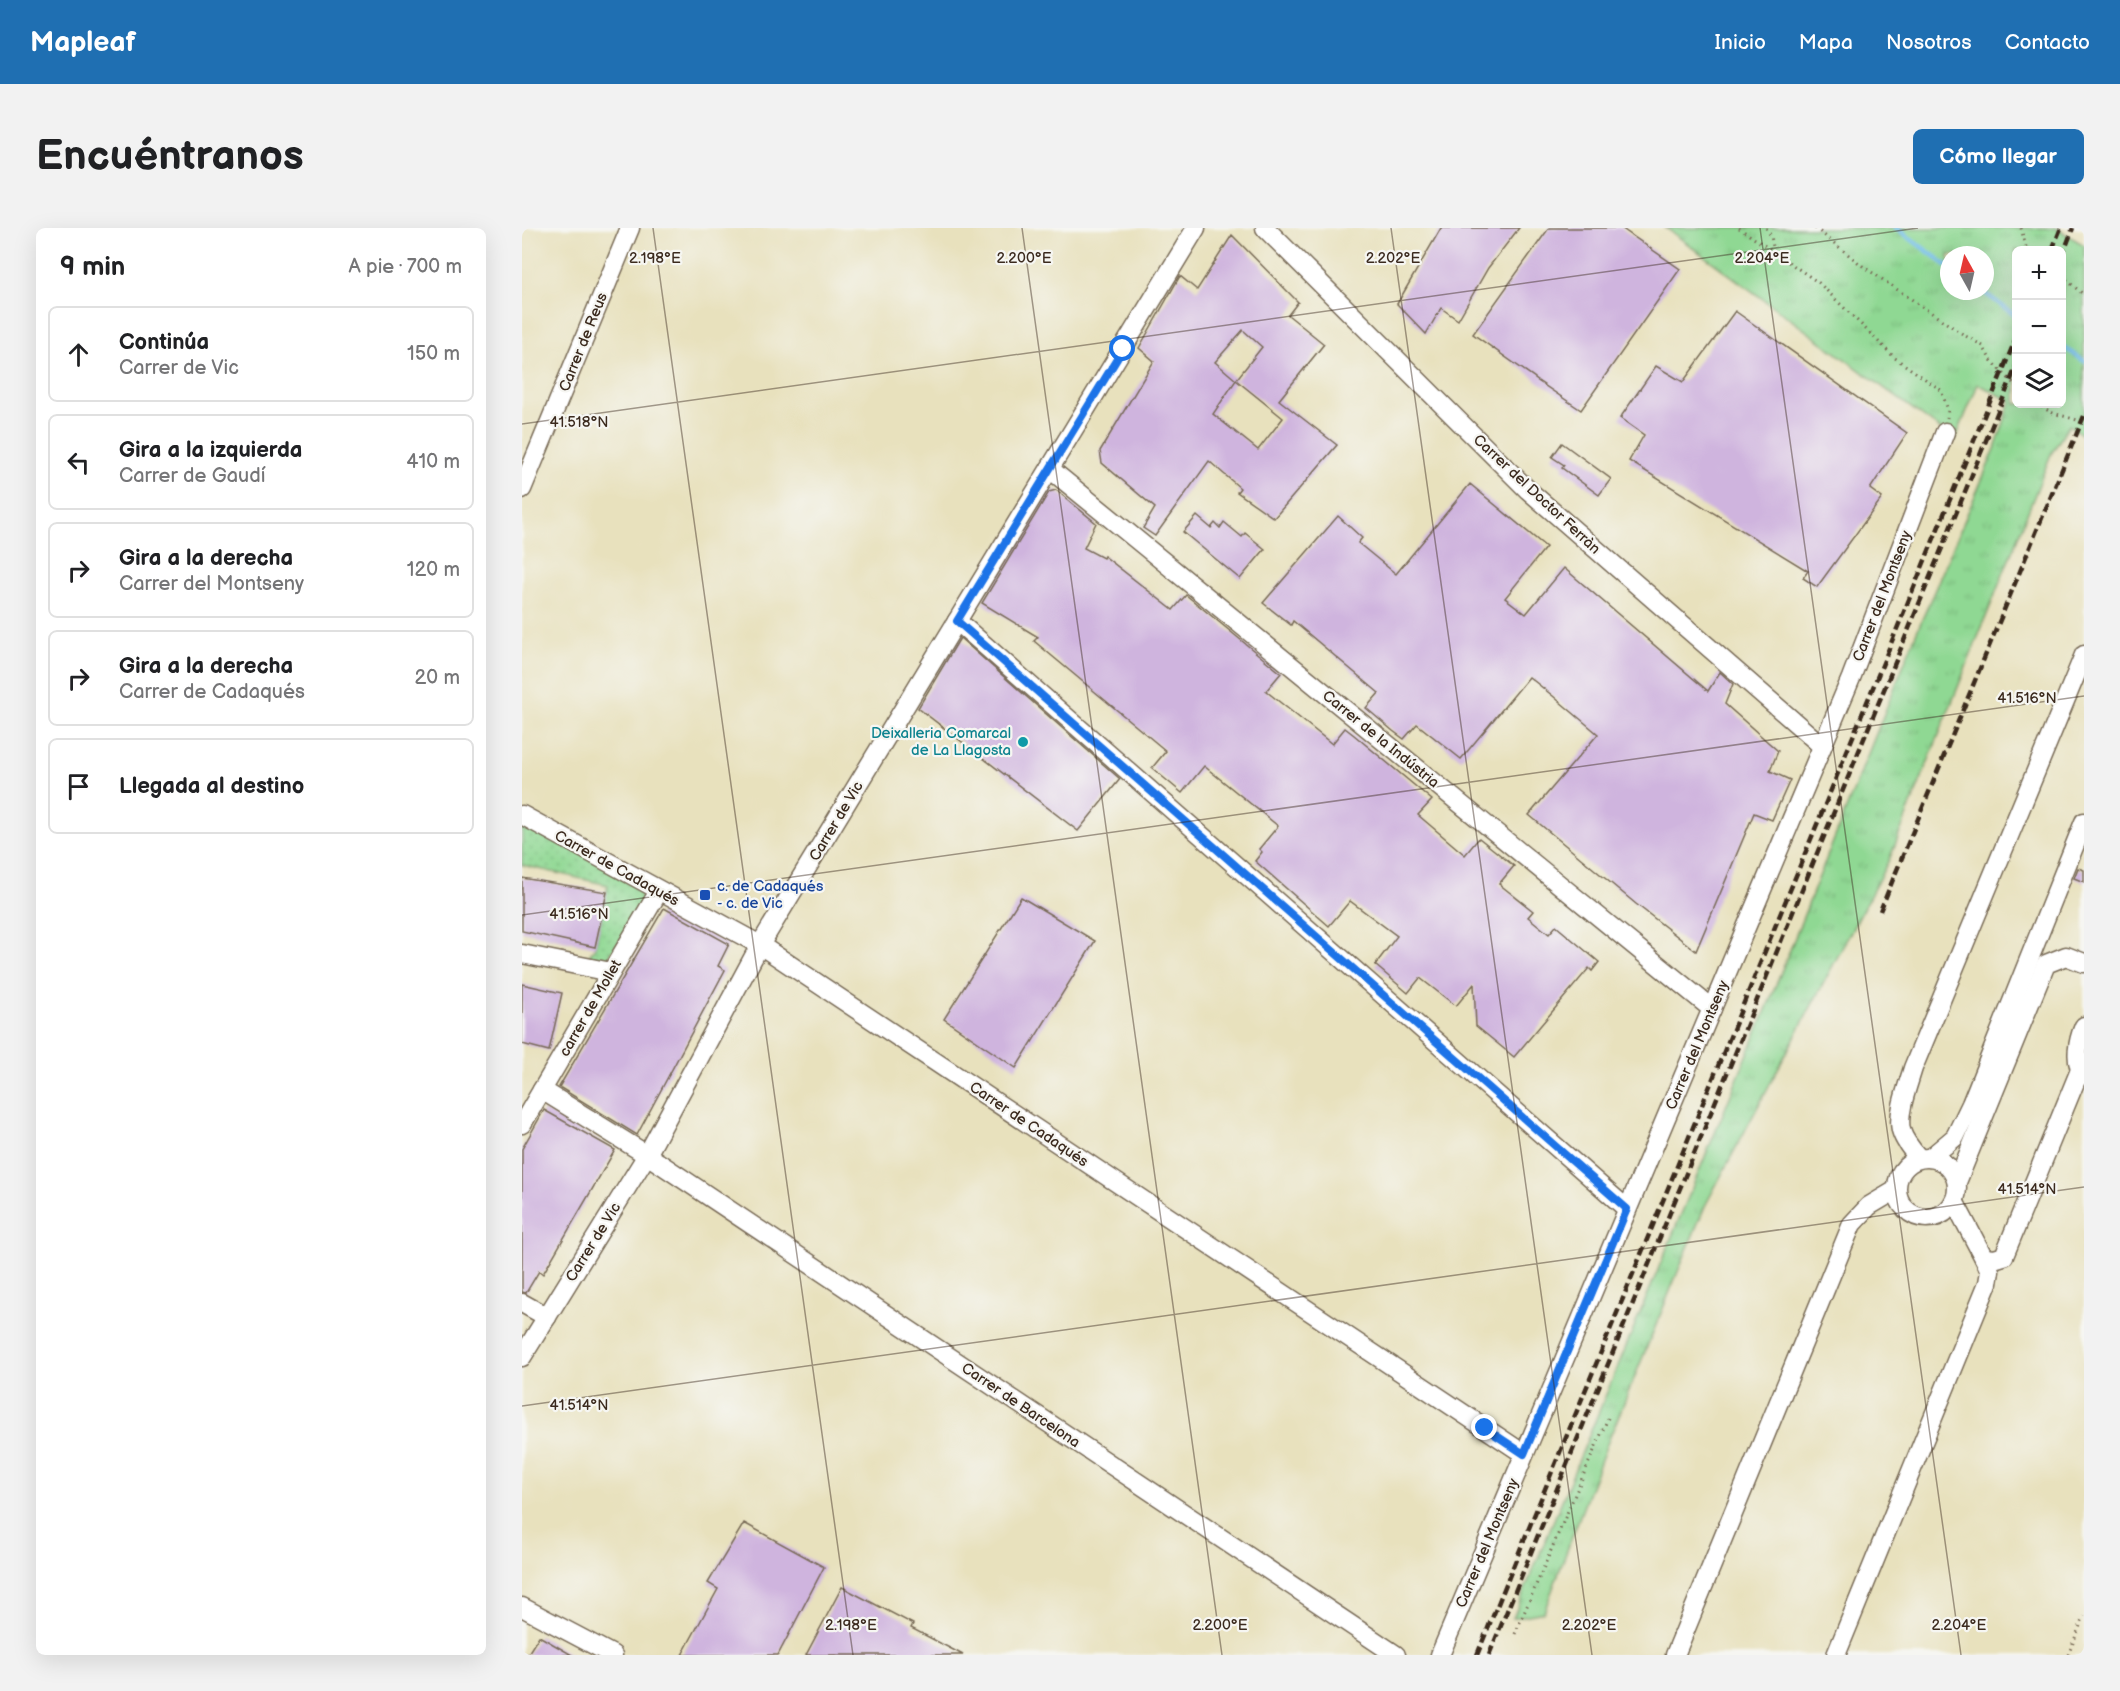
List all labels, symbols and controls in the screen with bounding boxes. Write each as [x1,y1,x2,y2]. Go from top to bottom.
text: Mapleaf [30,26,136,59]
text: Inicio [1715,30,1766,55]
text: Mapa [1799,30,1853,55]
text: Nosotros [1886,30,1972,55]
text: Contacto [2005,30,2090,55]
button: Cómo llegar [1913,129,2084,184]
text: Encuéntranos [36,131,304,182]
north arrow [1940,246,1994,300]
map controls [2012,246,2066,408]
button: + [2012,246,2066,300]
text: 2.198°E [629,249,681,268]
text: 2.200°E [996,249,1052,268]
text: 2.202°E [1366,249,1420,268]
text: 2.204°E [1735,249,1790,268]
text: 9 min [60,252,125,283]
text: A pie · 700 m [348,255,462,279]
street label: Carrer de Reus [555,289,612,394]
button: − [2012,300,2066,354]
text: Continúa [119,329,209,356]
route start [1109,335,1135,361]
icon: ahead [62,338,95,371]
text: 150 m [407,342,460,366]
button: layers [2012,354,2066,408]
text: Carrer de Vic [119,356,239,380]
text: 41.518°N [549,413,609,432]
street label: Carrer del Doctor Ferràn [1469,430,1604,558]
text: Gira a la izquierda [119,437,303,464]
icon: left [62,446,95,479]
text: 410 m [406,450,460,474]
text: Carrer de Gaudí [119,464,265,488]
street label: Carrer del Montseny [1849,528,1916,664]
text: Gira a la derecha [119,545,293,572]
icon: right [62,554,95,587]
text: 120 m [407,558,460,582]
text: Carrer del Montseny [119,572,304,596]
text: Gira a la derecha [119,653,293,680]
icon: right [62,662,95,695]
text: 20 m [415,666,460,690]
text: Carrer de Cadaqués [119,680,305,704]
street label: Carrer de la Indústria [1318,686,1443,792]
text: 41.516°N [1997,689,2057,708]
place label: Deixalleria Comarcal de La Llagosta [871,724,1011,760]
marker: Deixalleria Comarcal de La Llagosta [1016,735,1030,749]
icon: arrive [62,770,95,803]
text: Llegada al destino [119,773,304,800]
street label: Carrer de Vic [805,778,868,865]
street label: Carrer de Cadaqués [551,826,683,911]
place label: c. de Cadaqués - c. de Vic [717,877,824,913]
marker: c. de Cadaqués - c. de Vic [698,888,712,902]
text: 41.516°N [549,905,609,924]
street label: carrer de Mollet [555,956,626,1060]
street label: Carrer del Montseny [1662,977,1733,1113]
street label: Carrer de Cadaqués [966,1078,1092,1172]
text: 41.514°N [1997,1180,2057,1199]
street label: Carrer de Vic [562,1199,625,1285]
street label: Carrer de Barcelona [958,1359,1084,1452]
text: 41.514°N [549,1396,609,1415]
route end [1471,1414,1497,1440]
street label: Carrer del Montseny [1452,1475,1523,1611]
text: 2.198°E [825,1616,877,1635]
text: 2.200°E [1192,1616,1248,1635]
text: 2.202°E [1562,1616,1616,1635]
text: 2.204°E [1932,1616,1987,1635]

